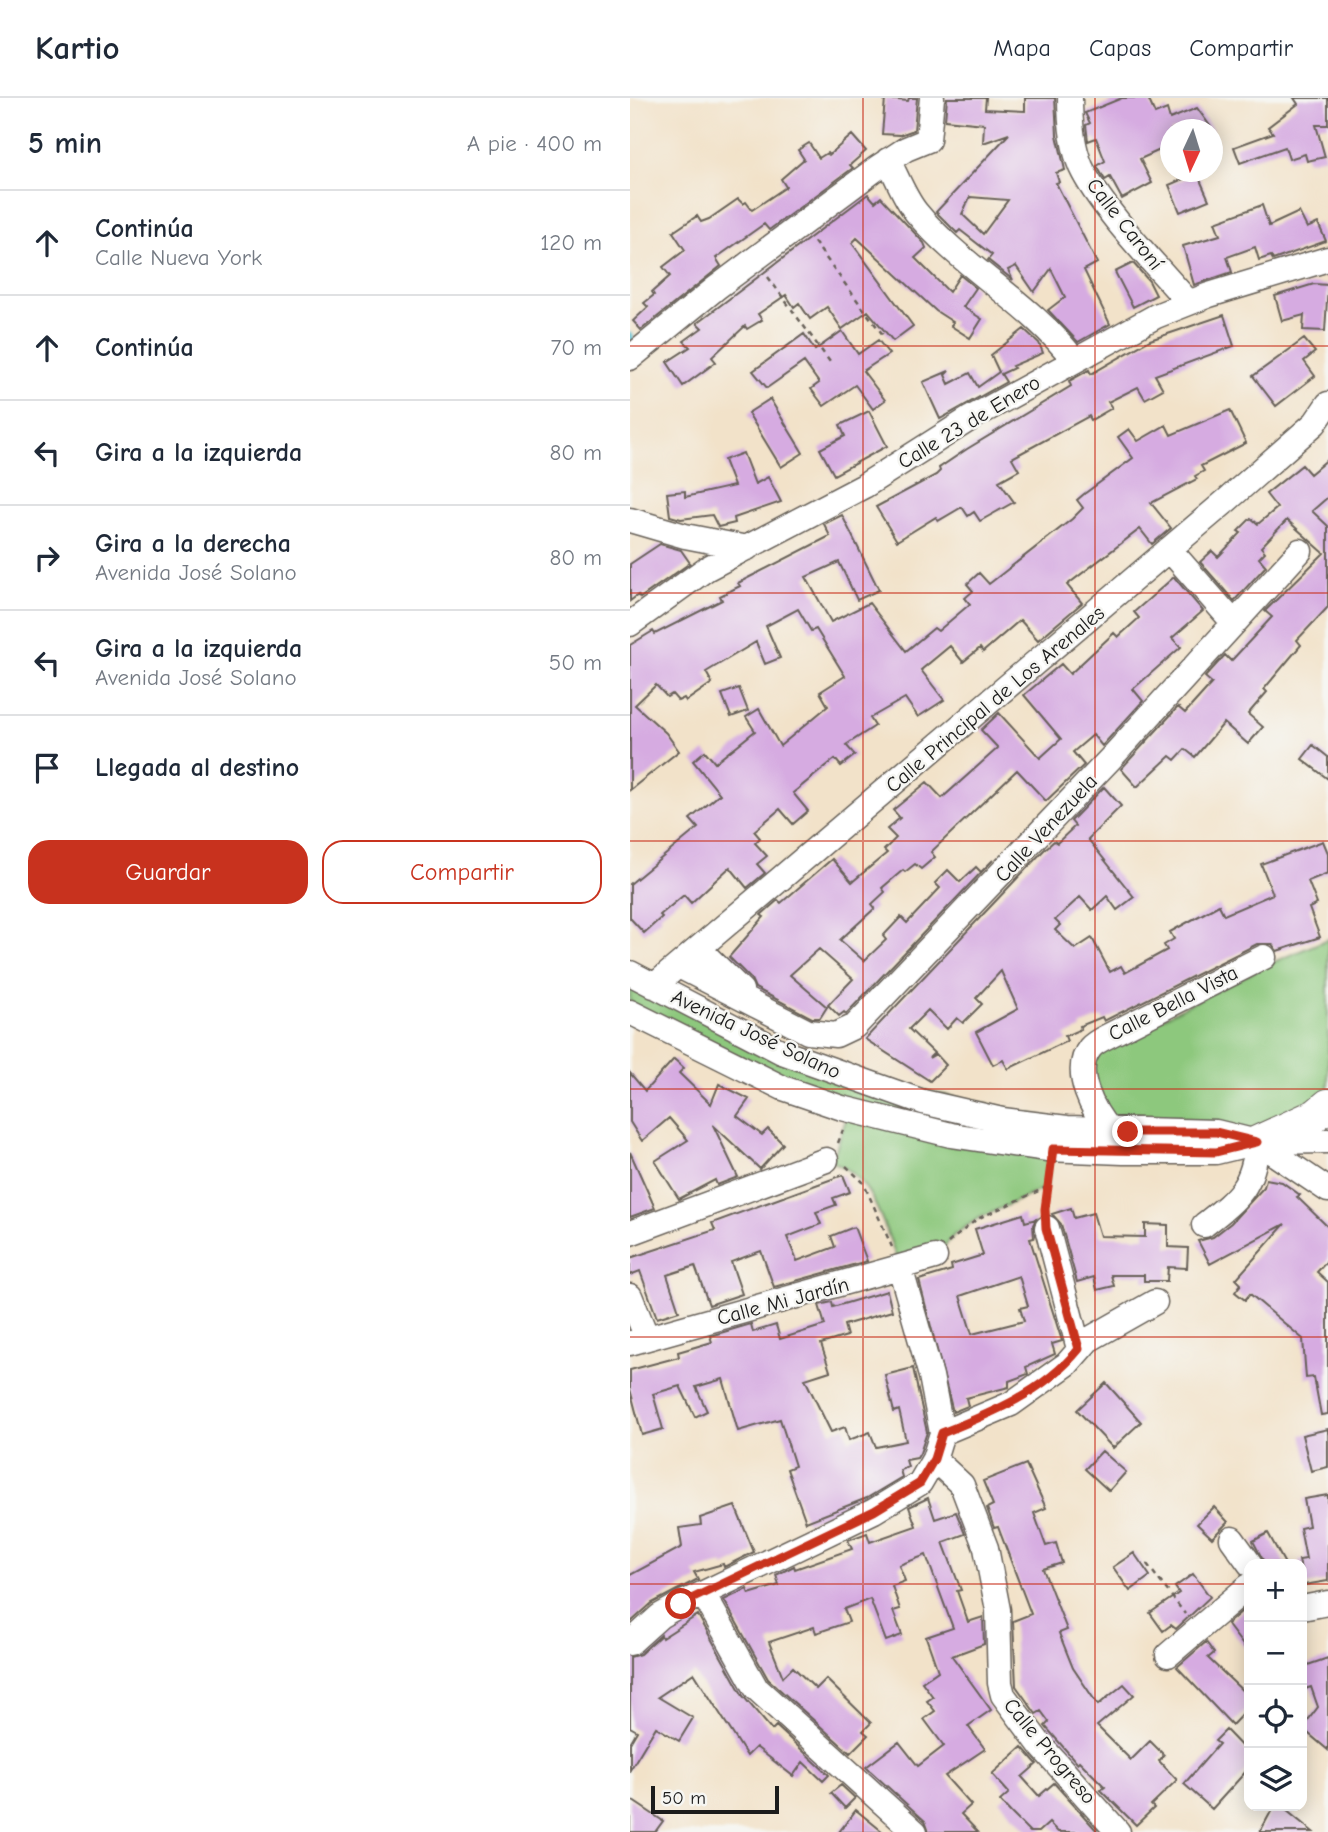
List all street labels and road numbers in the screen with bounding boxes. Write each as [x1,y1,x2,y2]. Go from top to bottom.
street label: Calle Caroní [1082,173,1168,275]
street label: Calle 23 de Enero [894,370,1044,474]
street label: Calle Principal de Los Arenales [881,600,1109,798]
street label: Calle Venezuela [990,769,1102,887]
street label: Calle Bella Vista [1104,960,1242,1046]
street label: Avenida José Solano [668,984,844,1084]
street label: Calle Mi Jardín [714,1272,852,1330]
street label: Calle Progreso [999,1693,1101,1809]

